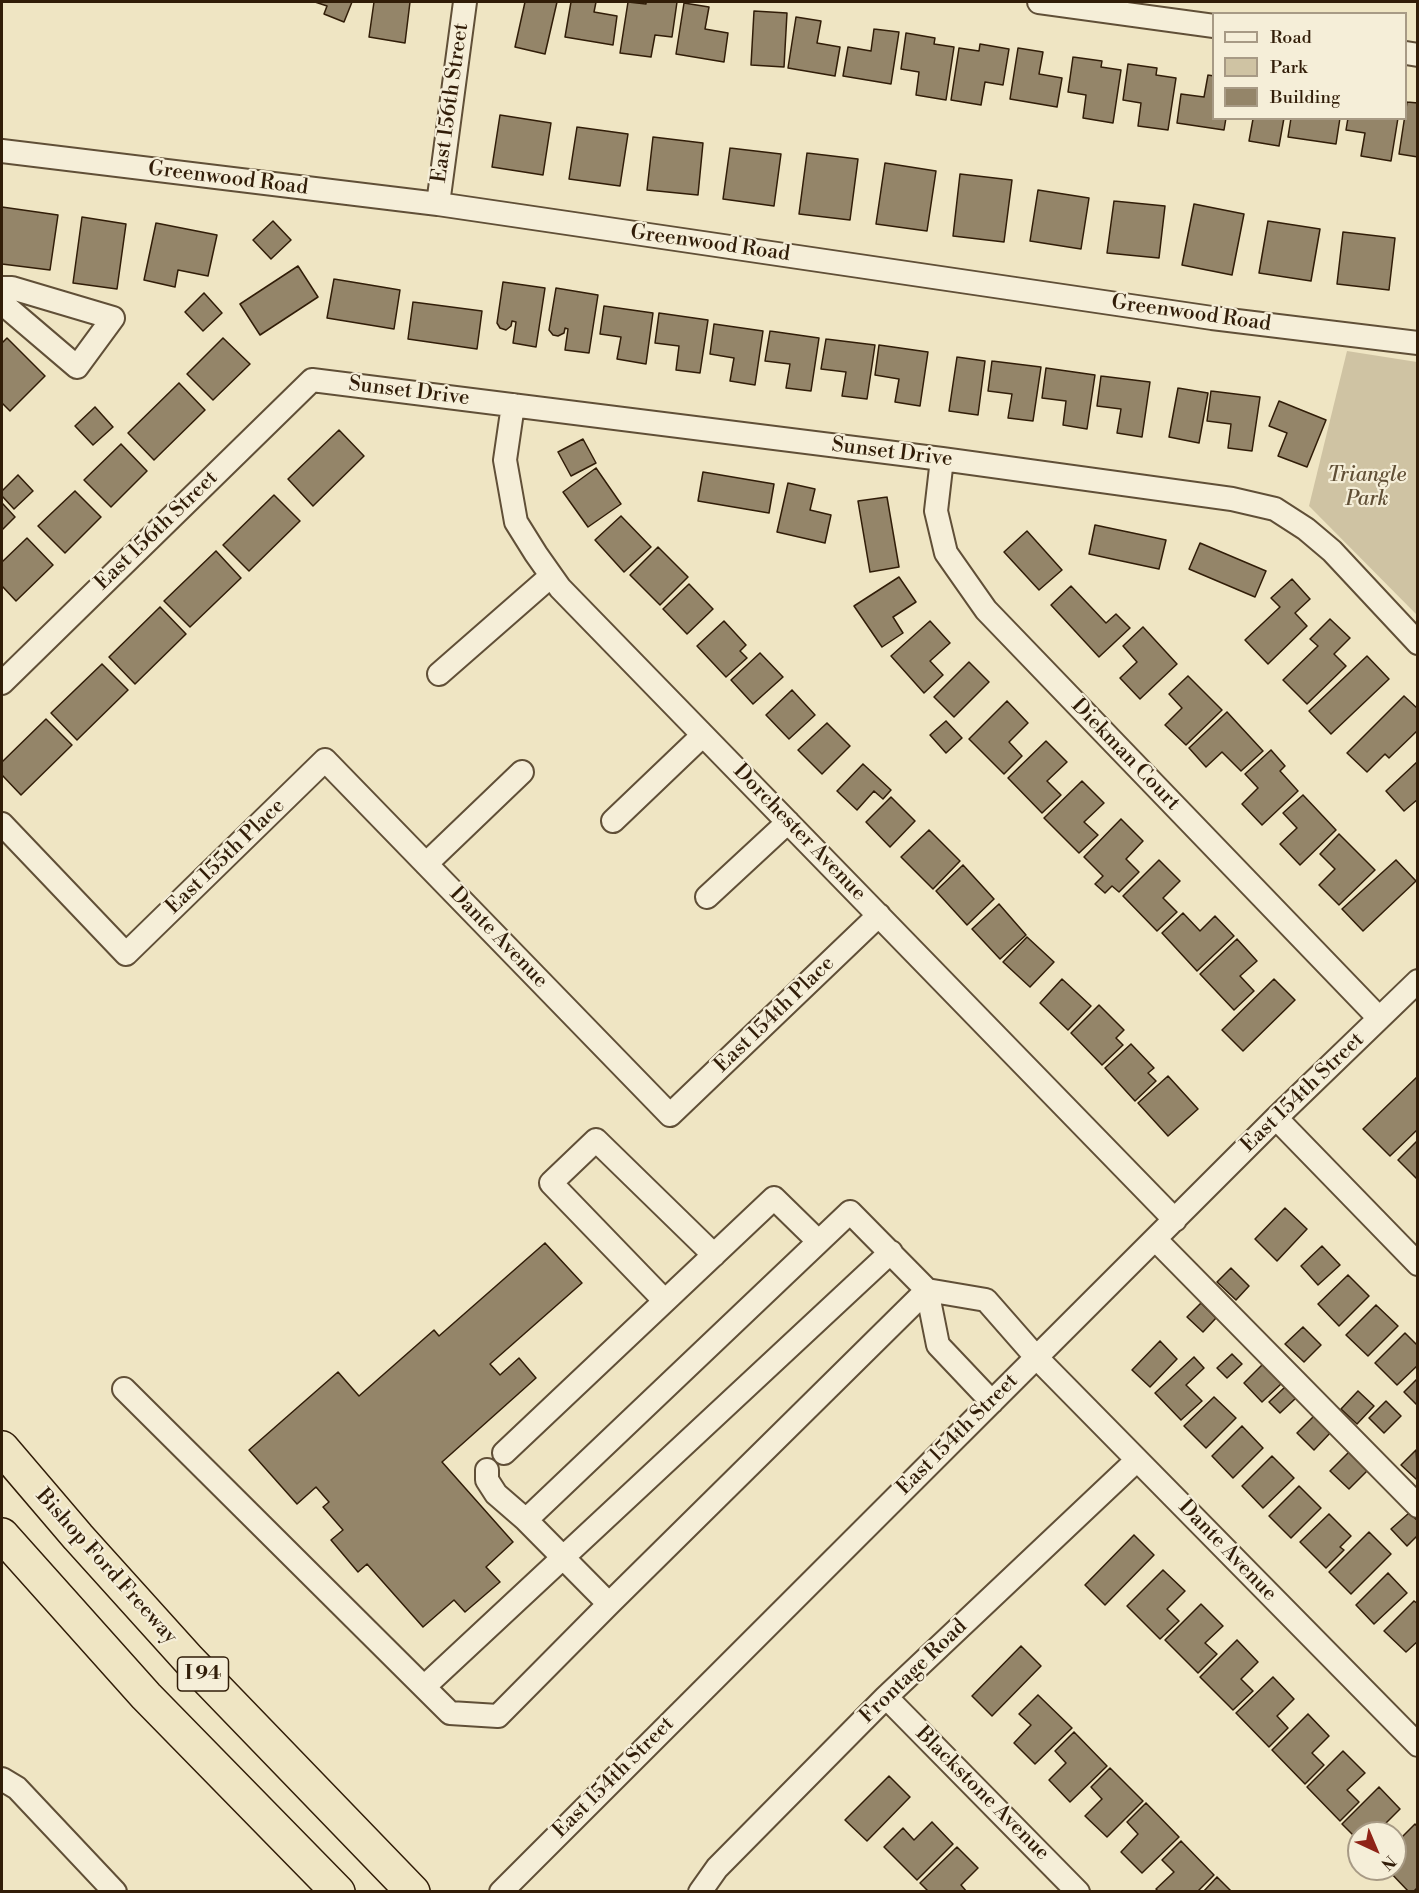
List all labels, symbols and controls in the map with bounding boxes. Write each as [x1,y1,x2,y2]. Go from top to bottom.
legend [1212,12,1407,120]
street label: East 156th Street [427,21,475,185]
text: Road [1270,26,1312,49]
text: Park [1270,56,1307,79]
text: Building [1270,86,1340,109]
street label: Greenwood Road [147,157,309,201]
street label: Greenwood Road [629,220,791,268]
street label: Greenwood Road [1110,290,1272,338]
street label: Sunset Drive [347,372,471,412]
street label: Sunset Drive [830,433,954,473]
park label: Triangle Park [1328,463,1406,513]
street label: East 156th Street [90,466,224,596]
street label: Diekman Court [1065,694,1185,816]
street label: Dorchester Avenue [727,759,871,907]
street label: East 155th Place [161,794,291,920]
street label: Dante Avenue [443,882,553,994]
street label: East 154th Place [710,951,840,1079]
street label: East 154th Street [1236,1028,1370,1158]
street label: East 154th Street [892,1369,1024,1501]
street label: Bishop Ford Freeway [30,1484,182,1650]
street label: Dante Avenue [1172,1495,1282,1607]
street label: Frontage Road [855,1615,973,1729]
road number: I 94 [178,1657,228,1691]
street label: East 154th Street [548,1712,680,1844]
street label: Blackstone Avenue [910,1722,1054,1866]
north arrow [1347,1821,1407,1881]
text: N [1377,1851,1400,1874]

